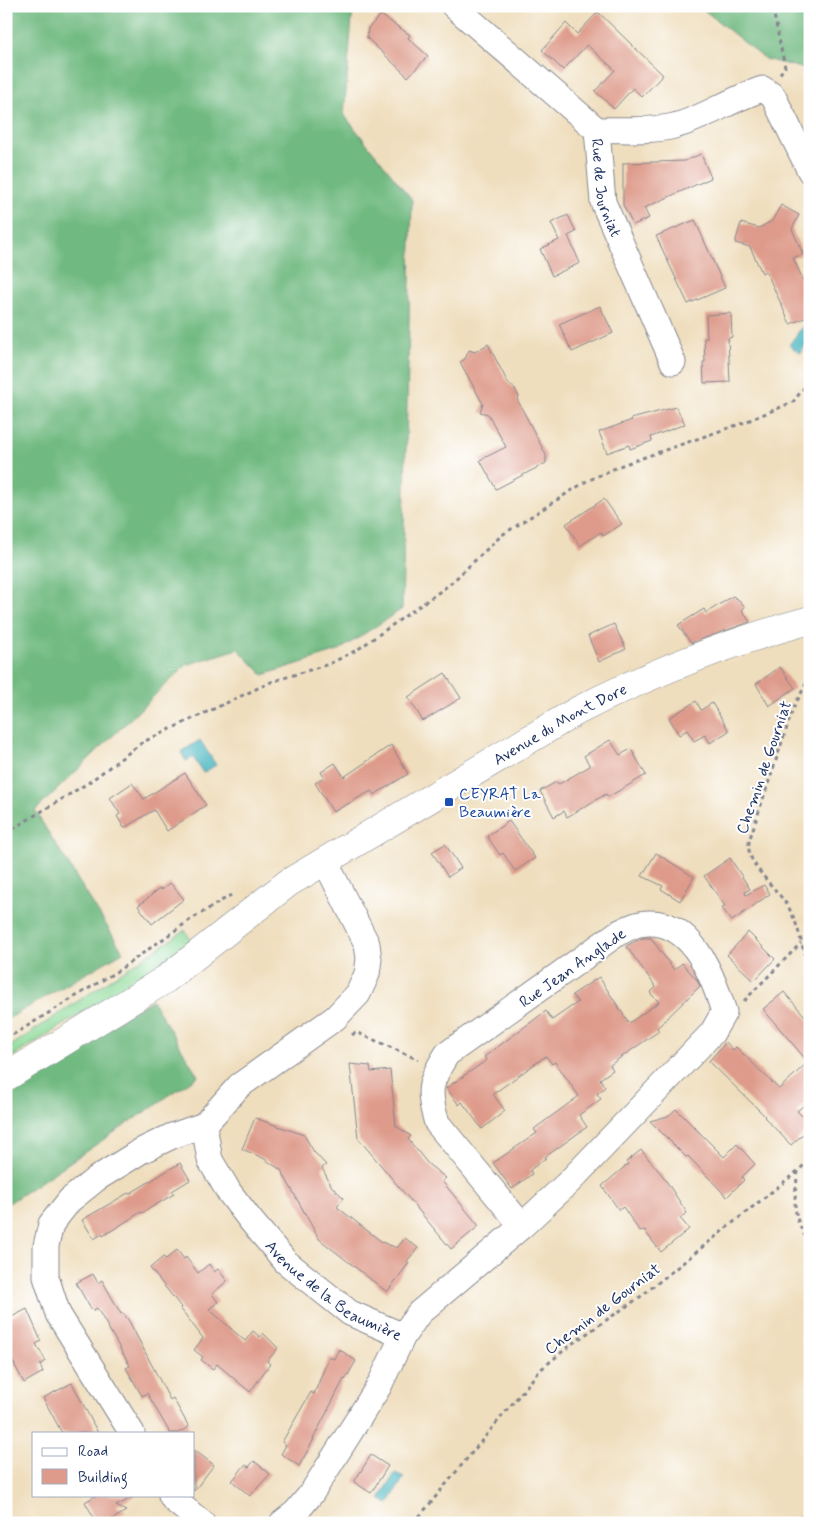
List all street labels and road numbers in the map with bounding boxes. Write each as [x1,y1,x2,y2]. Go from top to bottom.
street label: Rue de Journiat [586,138,626,240]
street label: Avenue du Mont Dore [489,679,631,771]
street label: Chemin de Gourniat [732,697,797,837]
street label: Rue Jean Anglade [515,923,631,1013]
street label: Avenue de la Beaumière [260,1236,405,1346]
street label: Chemin de Gourniat [541,1258,665,1360]

